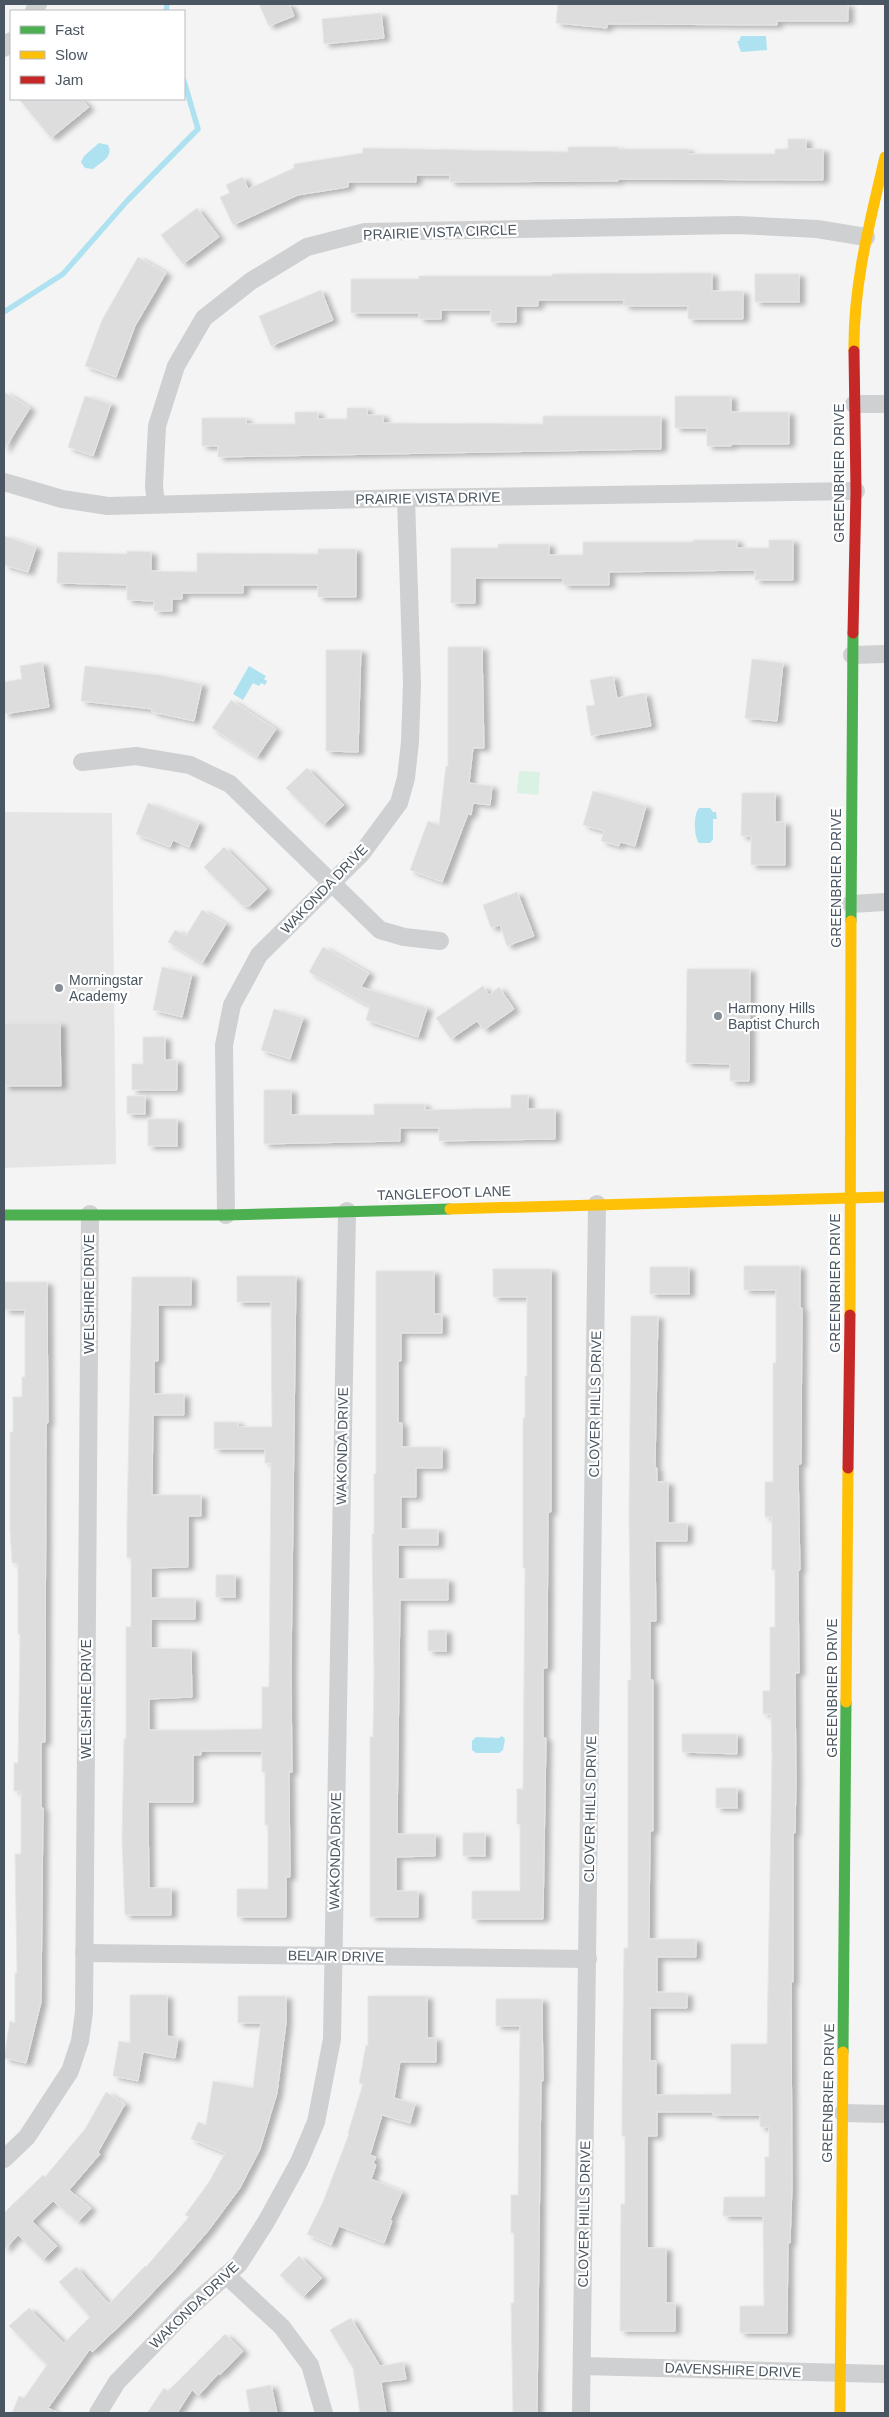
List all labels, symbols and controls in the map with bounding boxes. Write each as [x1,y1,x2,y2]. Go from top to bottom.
legend [10,10,185,100]
text: Fast [55,21,85,38]
text: Slow [55,46,88,63]
text: Jam [55,71,83,88]
street label: PRAIRIE VISTA CIRCLE [363,221,517,243]
street label: GREENBRIER DRIVE [831,403,847,543]
street label: PRAIRIE VISTA DRIVE [355,489,501,507]
street label: GREENBRIER DRIVE [828,808,844,948]
street label: WAKONDA DRIVE [277,841,371,937]
place label: Morningstar Academy [69,972,143,1004]
marker: Morningstar Academy [53,982,65,994]
place label: Harmony Hills Baptist Church [728,1000,820,1032]
marker: Harmony Hills Baptist Church [712,1010,724,1022]
street label: TANGLEFOOT LANE [377,1183,511,1203]
street label: GREENBRIER DRIVE [827,1213,843,1353]
street label: WELSHIRE DRIVE [81,1234,97,1354]
street label: CLOVER HILLS DRIVE [586,1330,604,1478]
street label: WAKONDA DRIVE [333,1387,351,1505]
street label: GREENBRIER DRIVE [824,1618,840,1758]
street label: WELSHIRE DRIVE [78,1639,94,1759]
street label: CLOVER HILLS DRIVE [581,1735,599,1883]
street label: WAKONDA DRIVE [326,1792,344,1910]
street label: BELAIR DRIVE [288,1947,384,1965]
street label: GREENBRIER DRIVE [819,2023,837,2163]
street label: CLOVER HILLS DRIVE [575,2140,593,2288]
street label: WAKONDA DRIVE [146,2258,242,2352]
street label: DAVENSHIRE DRIVE [664,2360,802,2380]

